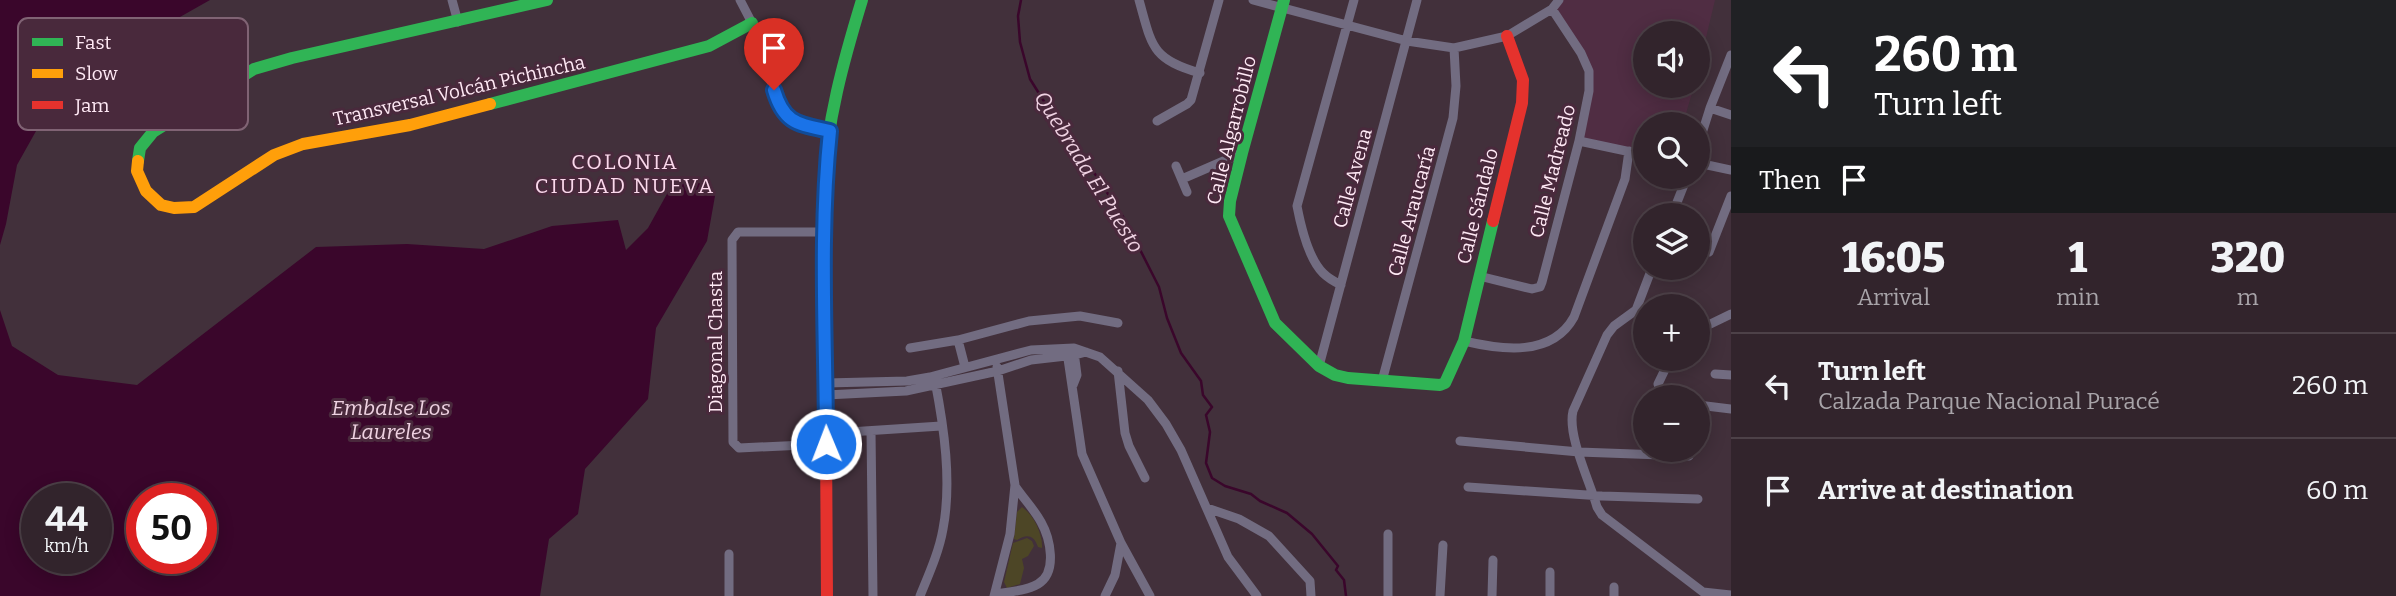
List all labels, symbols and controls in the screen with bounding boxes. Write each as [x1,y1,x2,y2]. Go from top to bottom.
legend [18,18,248,130]
pin [744,18,804,90]
map controls [1633,21,1710,462]
button: sound [1633,21,1710,98]
text: 260 m [1874,25,2017,84]
icon: left [1759,28,1850,119]
icon: arrive [755,29,793,67]
text: Fast [75,31,112,54]
street label: Transversal Volcán Pichincha [331,50,588,131]
street label: Calle Algarrobillo [1202,53,1261,207]
text: Slow [75,62,118,85]
text: Turn left [1874,85,2002,123]
water label: Quebrada El Puesto [1029,86,1149,258]
text: Jam [74,94,109,117]
street label: Calle Madreado [1525,102,1580,240]
button: search [1633,112,1710,189]
street label: Calle Avena [1328,125,1377,231]
street label: Calle Araucaría [1383,143,1440,279]
street label: Calle Sándalo [1452,146,1503,266]
district label: COLONIA CIUDAD NUEVA [535,149,715,199]
icon: arrive [1835,161,1873,199]
text: Then [1759,165,1821,196]
button: layers [1633,203,1710,280]
text: 16:05 [1842,233,1945,283]
text: 1 [2069,233,2087,283]
text: 320 [2210,233,2285,283]
street label: Diagonal Chasta [704,270,727,413]
text: Arrival [1857,283,1930,311]
text: min [2056,283,2100,311]
text: m [2237,283,2259,311]
button: + [1633,294,1710,371]
text: Turn left [1818,356,1926,387]
icon: left [1759,367,1797,405]
text: 260 m [2292,370,2368,401]
button: − [1633,385,1710,462]
text: Calzada Parque Nacional Puracé [1818,387,2160,415]
water label: Embalse Los Laureles [332,395,450,445]
position arrow [789,407,863,481]
icon: arrive [1759,472,1797,510]
text: Arrive at destination [1818,475,2073,506]
text: 60 m [2306,475,2368,506]
speed limit sign: 50 [126,483,217,574]
text: 44 [45,498,88,540]
text: km/h [44,535,89,557]

